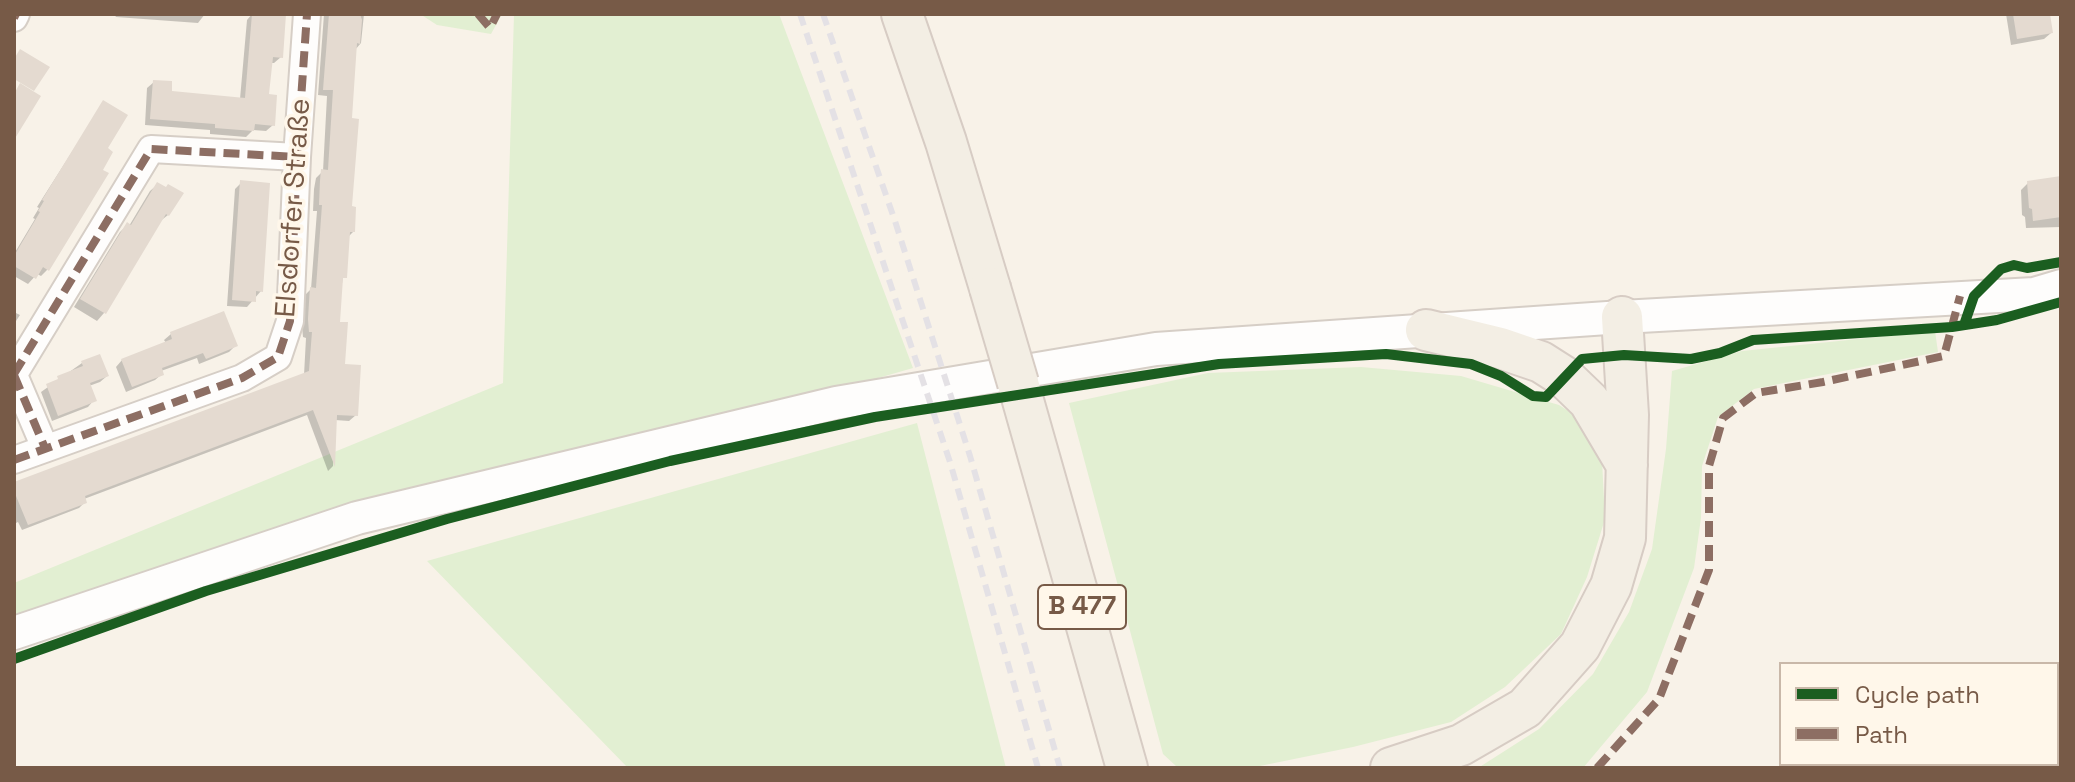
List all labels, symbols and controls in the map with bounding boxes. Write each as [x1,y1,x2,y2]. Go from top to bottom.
street label: Elsdorfer Straße [270,97,318,319]
road number: B 477 [1038,585,1126,629]
legend [1779,662,2059,766]
text: Cycle path [1855,679,1980,710]
text: Path [1855,719,1908,750]

